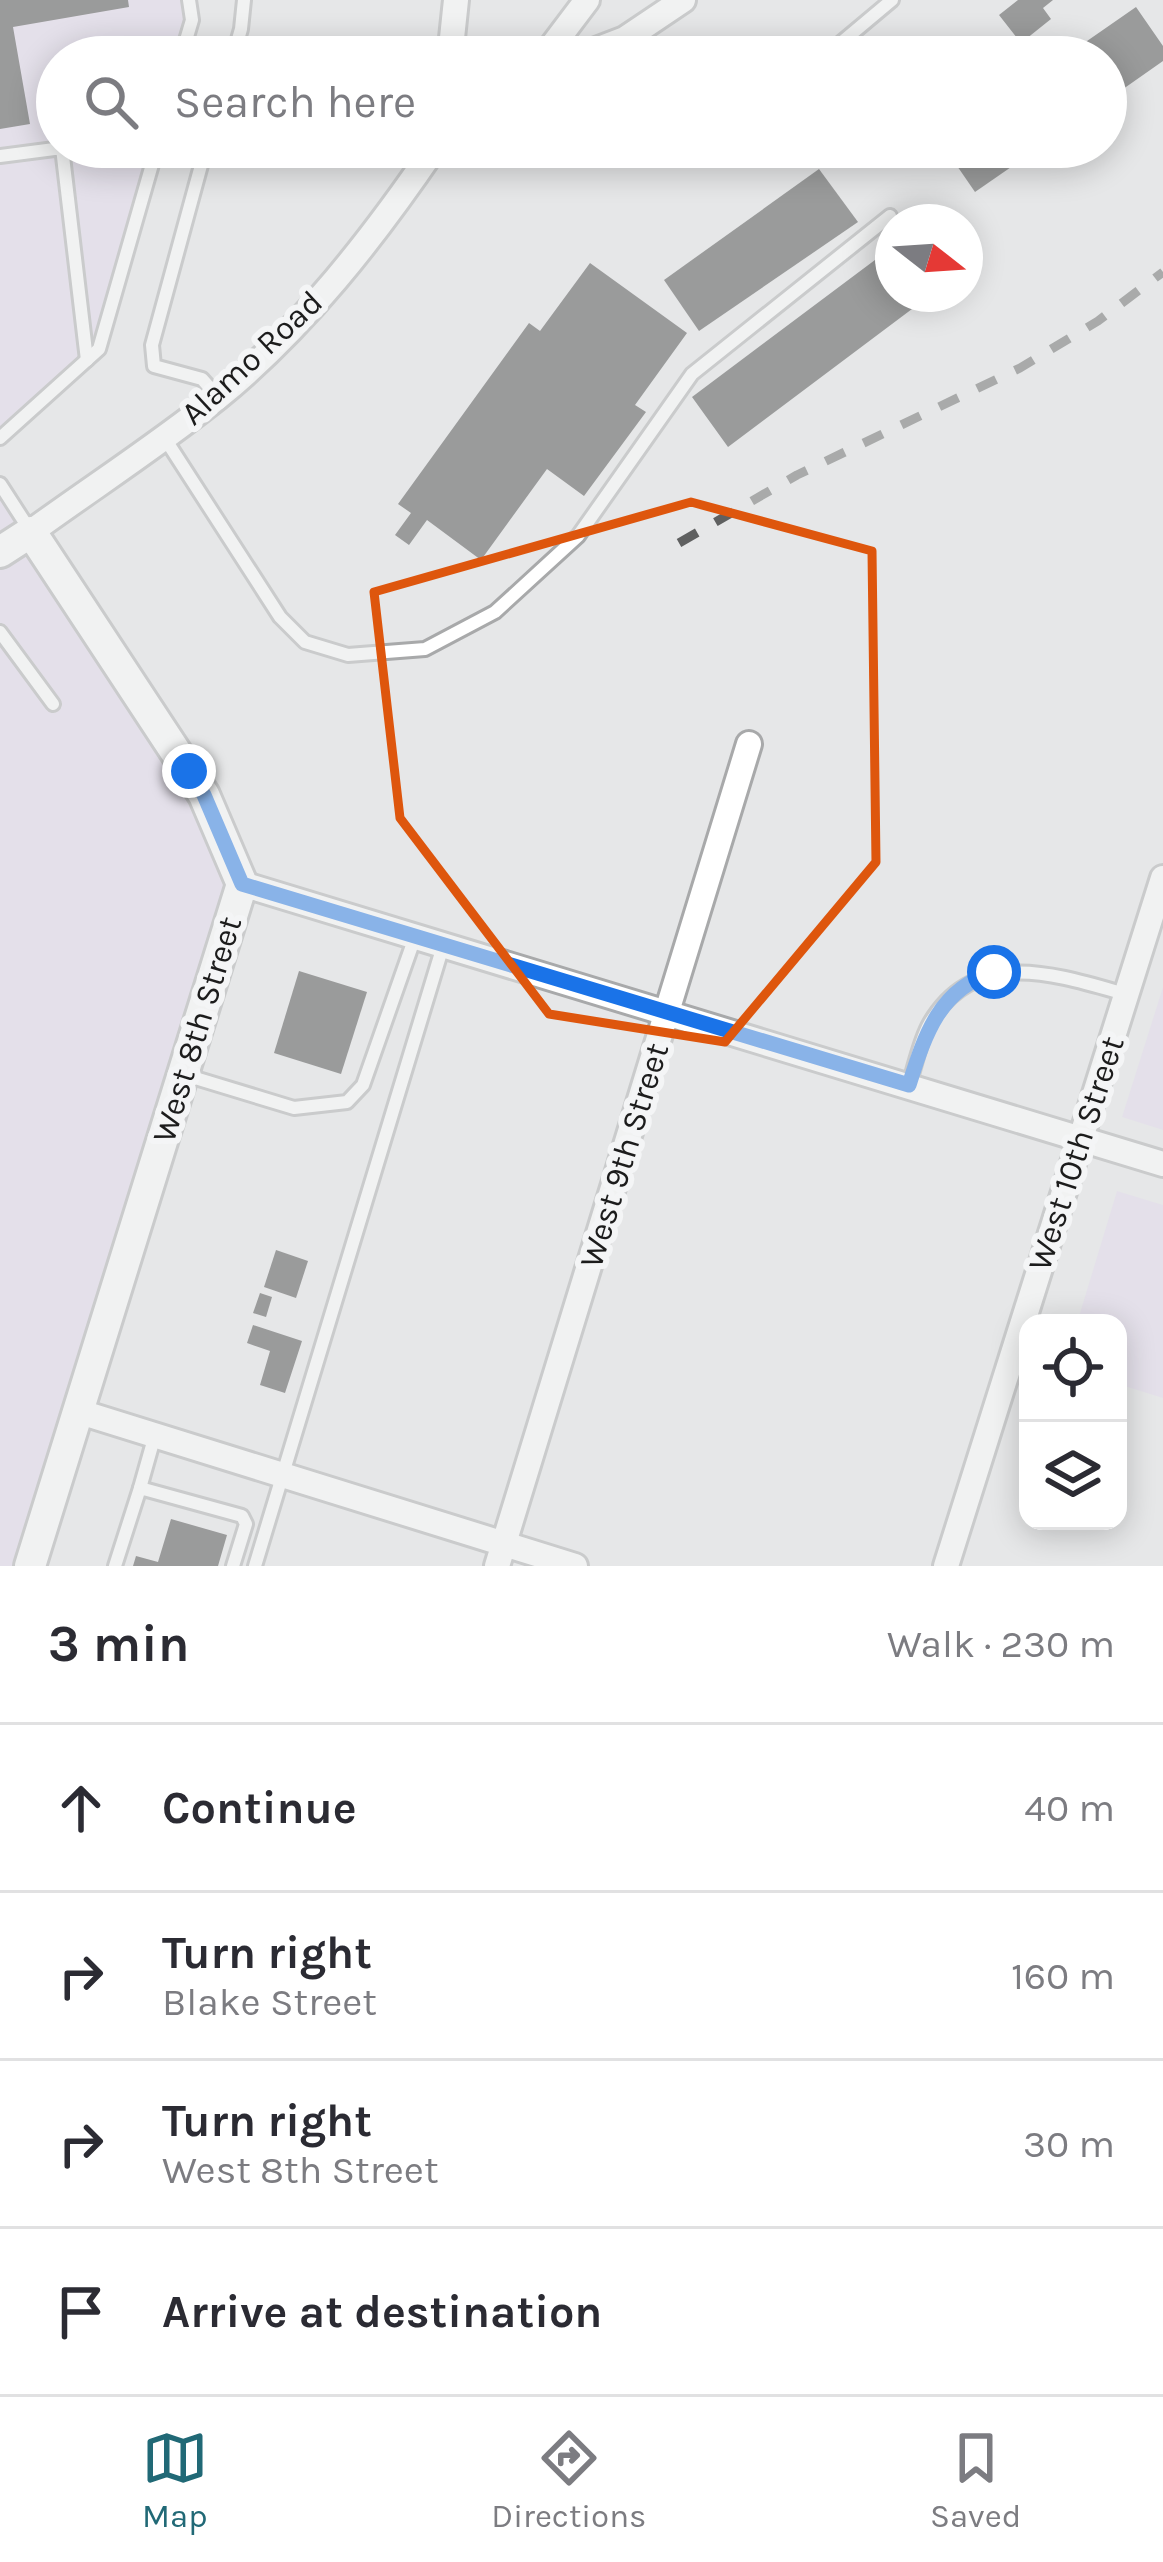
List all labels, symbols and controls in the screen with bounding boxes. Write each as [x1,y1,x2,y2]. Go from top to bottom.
search box [36,36,1127,168]
icon: search [78,69,144,135]
text: Search here [174,76,416,128]
north arrow [875,204,983,312]
street label: Alamo Road [173,283,330,433]
route end [162,744,216,798]
street label: West 8th Street [145,912,249,1147]
route start [967,945,1021,999]
street label: West 10th Street [1020,1031,1132,1275]
street label: West 9th Street [572,1038,676,1272]
map controls [1019,1314,1127,1530]
button: locate [1019,1314,1127,1422]
button: layers [1019,1422,1127,1530]
text: 3 min [48,1614,190,1674]
text: Walk · 230 m [887,1621,1115,1667]
icon: ahead [48,1775,114,1841]
text: Continue [162,1782,357,1834]
text: 40 m [1024,1785,1115,1831]
text: Turn right [162,1927,372,1979]
icon: right [48,1943,114,2009]
text: 160 m [1011,1953,1115,1999]
text: Blake Street [162,1979,377,2025]
text: Turn right [162,2095,372,2147]
icon: right [48,2111,114,2177]
text: 30 m [1023,2121,1115,2167]
text: West 8th Street [162,2147,439,2193]
icon: arrive [48,2279,114,2345]
text: Arrive at destination [162,2286,602,2338]
tab: Map [142,2425,208,2535]
tab: Directions [491,2425,646,2535]
tab: Saved [930,2425,1021,2535]

